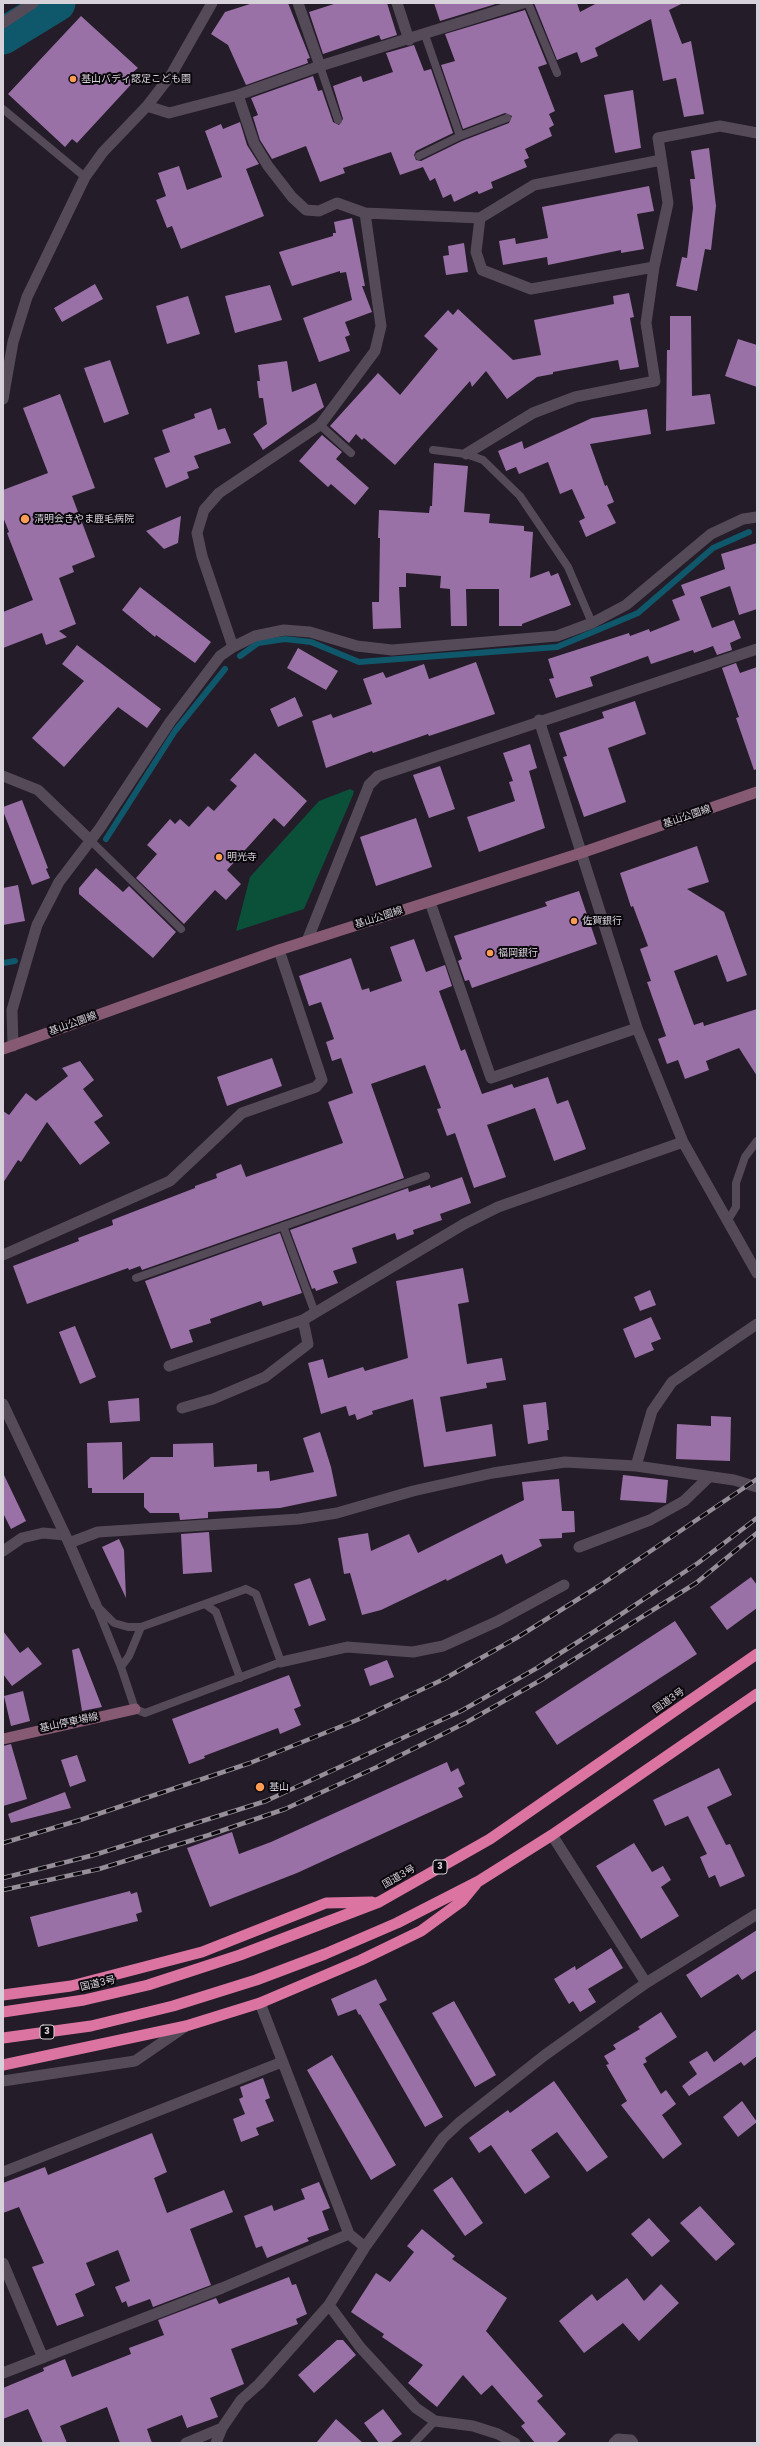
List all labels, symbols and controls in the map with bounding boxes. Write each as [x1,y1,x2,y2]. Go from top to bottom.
place label: 基山バディ認定こども園 [81,73,191,85]
marker: 基山バディ認定こども園 [68,74,78,84]
marker: 清明会きやま鹿毛病院 [19,513,31,525]
place label: 清明会きやま鹿毛病院 [34,513,134,525]
street label: 基山公園線 [661,803,713,831]
place label: 明光寺 [227,851,257,863]
marker: 明光寺 [214,852,224,862]
street label: 基山公園線 [353,905,405,931]
place label: 佐賀銀行 [582,915,622,927]
marker: 佐賀銀行 [569,916,579,926]
place label: 福岡銀行 [498,947,538,959]
marker: 福岡銀行 [485,948,495,958]
street label: 基山公園線 [47,1010,99,1038]
street label: 国道3号 [651,1686,687,1716]
street label: 基山停車場線 [38,1711,100,1735]
marker: 基山 [254,1781,266,1793]
place label: 基山 [269,1781,289,1793]
road number: 3 [433,1860,447,1874]
street label: 国道3号 [380,1863,418,1891]
street label: 国道3号 [79,1974,117,1994]
road number: 3 [40,2025,54,2039]

